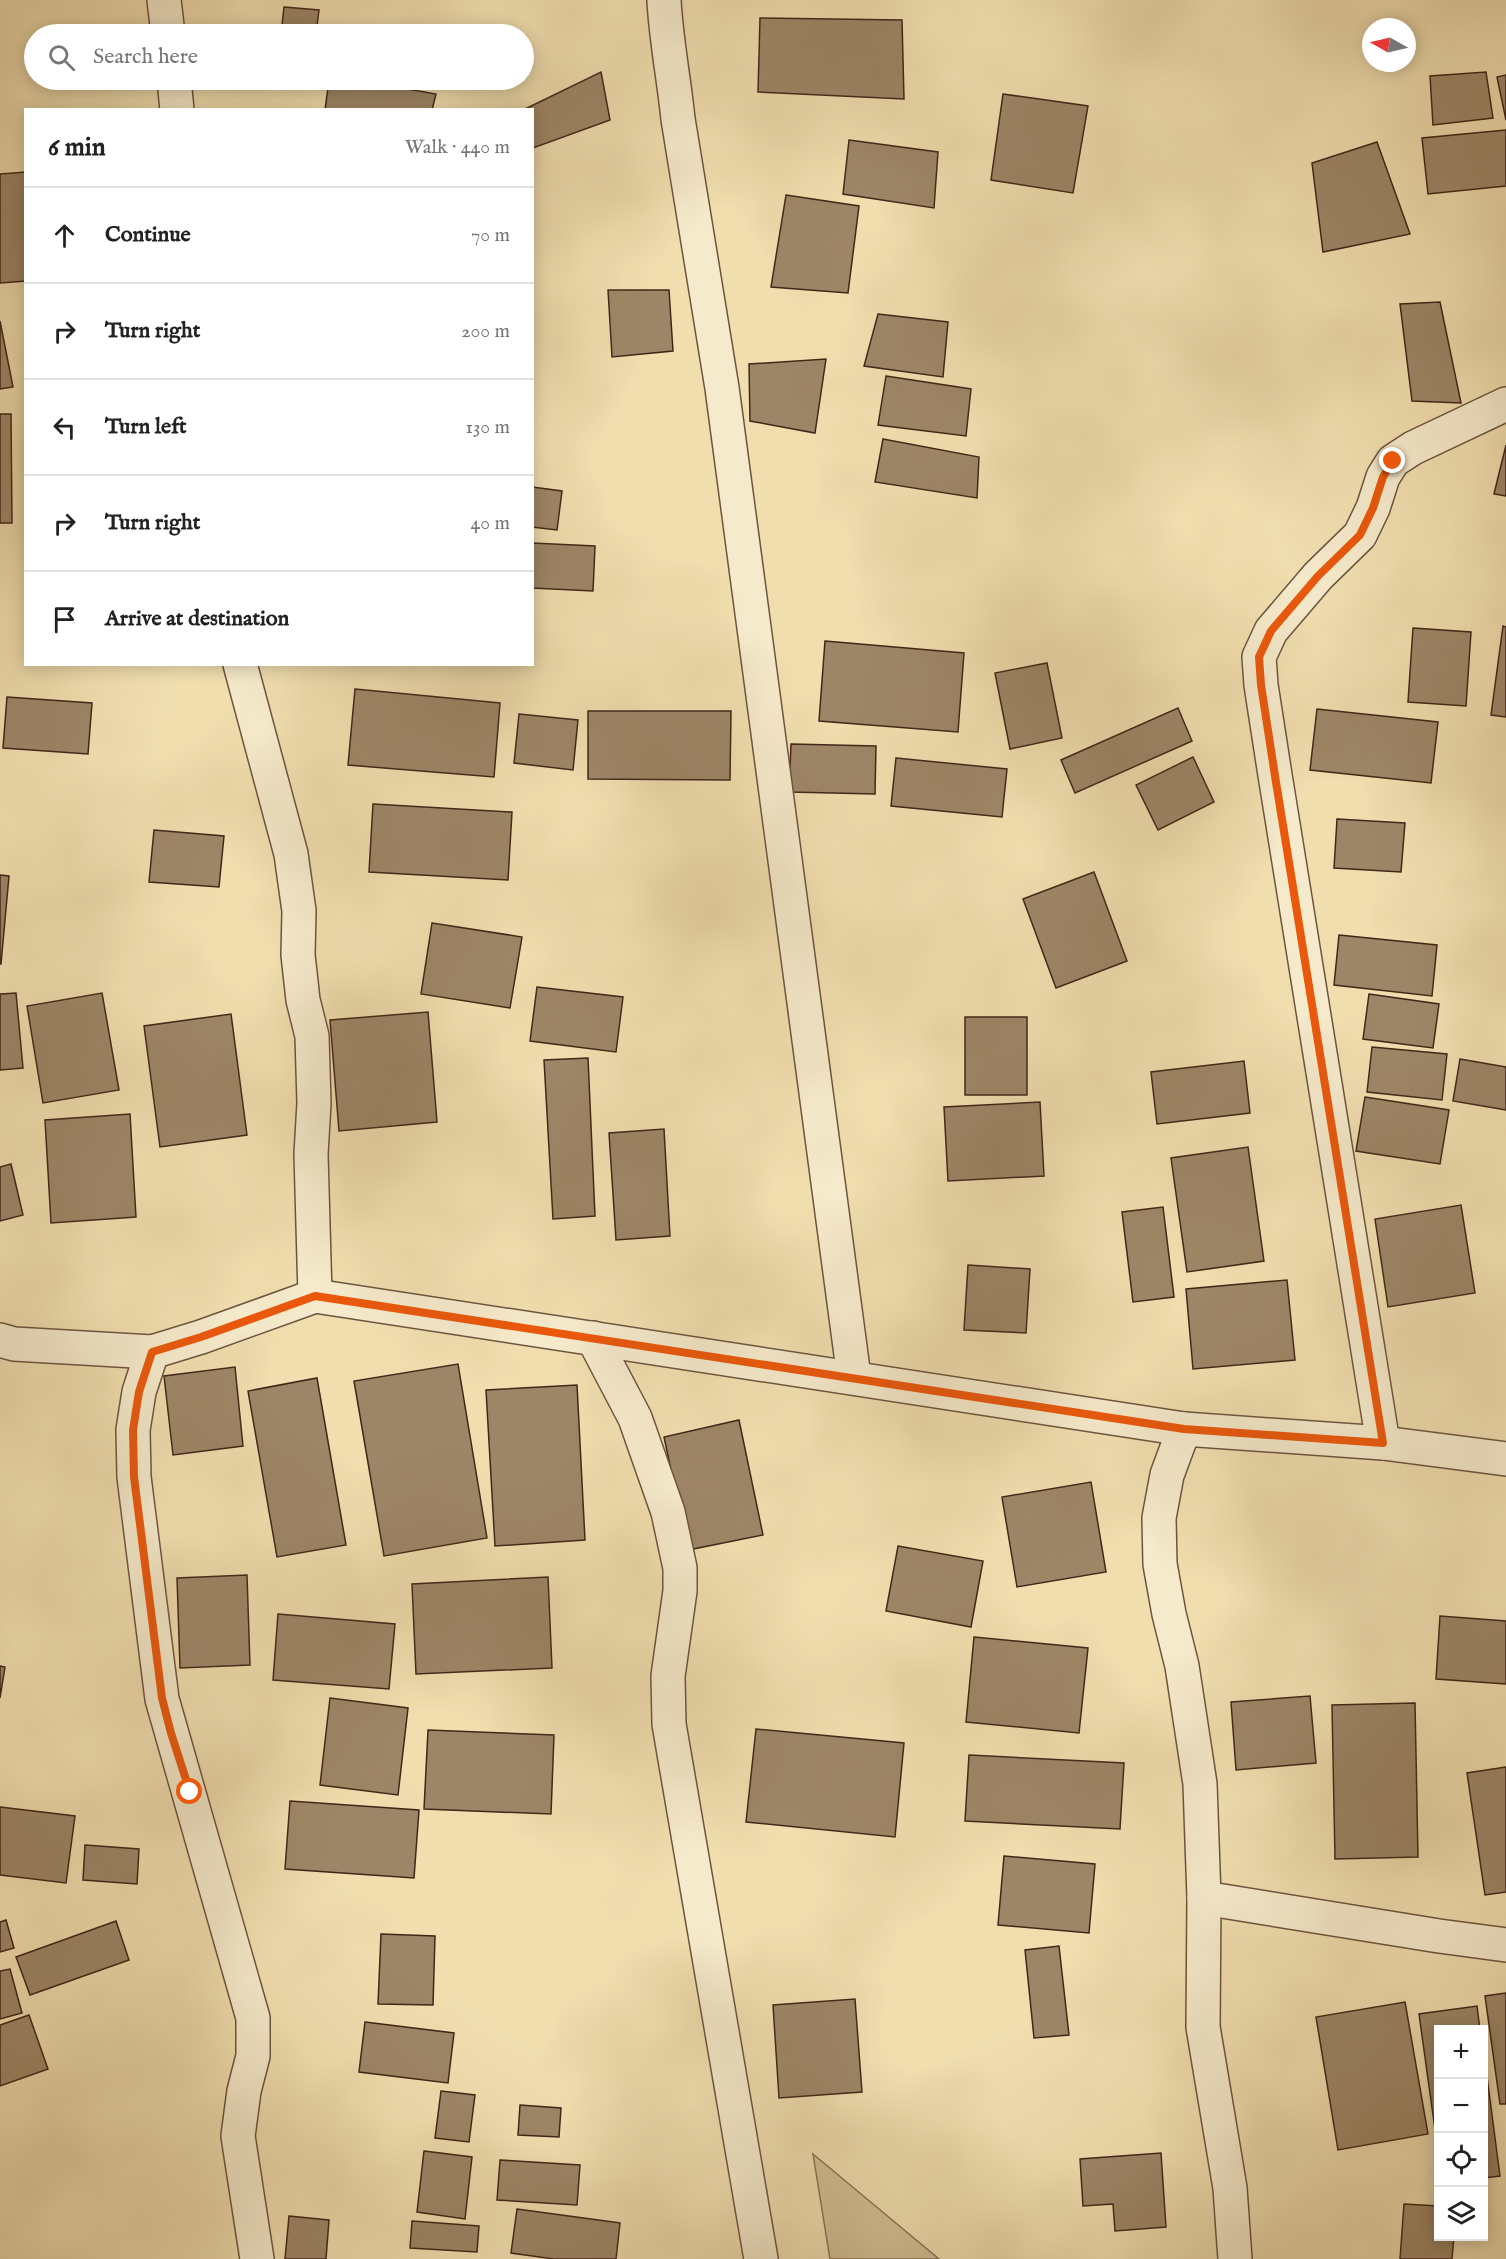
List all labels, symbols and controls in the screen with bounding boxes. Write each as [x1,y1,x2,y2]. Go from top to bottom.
north arrow [1362,18,1416,72]
search box [24,24,534,90]
icon: search [45,41,78,74]
text: Search here [93,43,198,71]
text: 6 min [48,131,106,164]
text: Walk · 440 m [405,135,510,160]
icon: ahead [48,219,81,252]
text: Continue [105,221,191,249]
text: 70 m [471,223,510,248]
icon: right [48,315,81,348]
text: Turn right [105,317,200,345]
text: 200 m [461,319,510,344]
icon: left [48,411,81,444]
text: Turn left [105,413,187,441]
text: 130 m [465,415,510,440]
route end [1379,447,1405,473]
icon: right [48,507,81,540]
text: Turn right [105,509,200,537]
text: 40 m [471,511,510,536]
icon: arrive [48,603,81,636]
text: Arrive at destination [105,605,289,633]
route start [176,1778,202,1804]
map controls [1434,2025,1488,2241]
button: + [1434,2025,1488,2079]
button: − [1434,2079,1488,2133]
button: locate [1434,2133,1488,2187]
button: layers [1434,2187,1488,2241]

